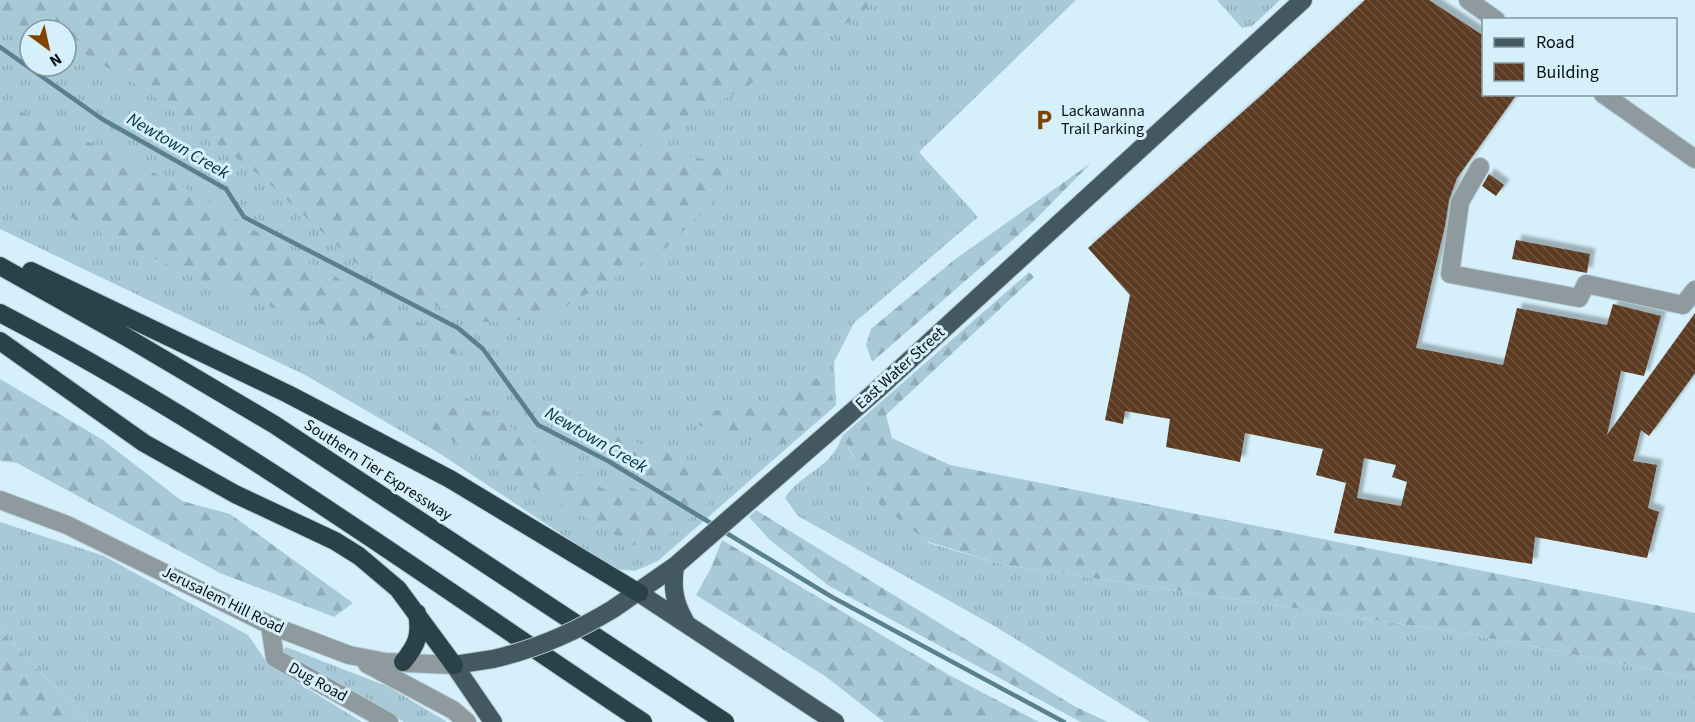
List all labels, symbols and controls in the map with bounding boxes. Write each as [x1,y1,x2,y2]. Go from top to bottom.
north arrow [18,18,78,78]
legend [1482,18,1677,96]
text: Road [1536,30,1575,55]
text: N [45,48,66,72]
text: Building [1536,60,1599,85]
place label: Lackawanna Trail Parking [1061,100,1145,140]
water label: Newtown Creek [122,107,234,186]
parking icon: Lackawanna Trail Parking [1032,108,1056,132]
street label: East Water Street [850,321,950,414]
water label: Newtown Creek [540,401,652,480]
street label: Southern Tier Expressway [300,414,457,526]
street label: Jerusalem Hill Road [158,561,288,639]
street label: Dug Road [285,657,351,707]

